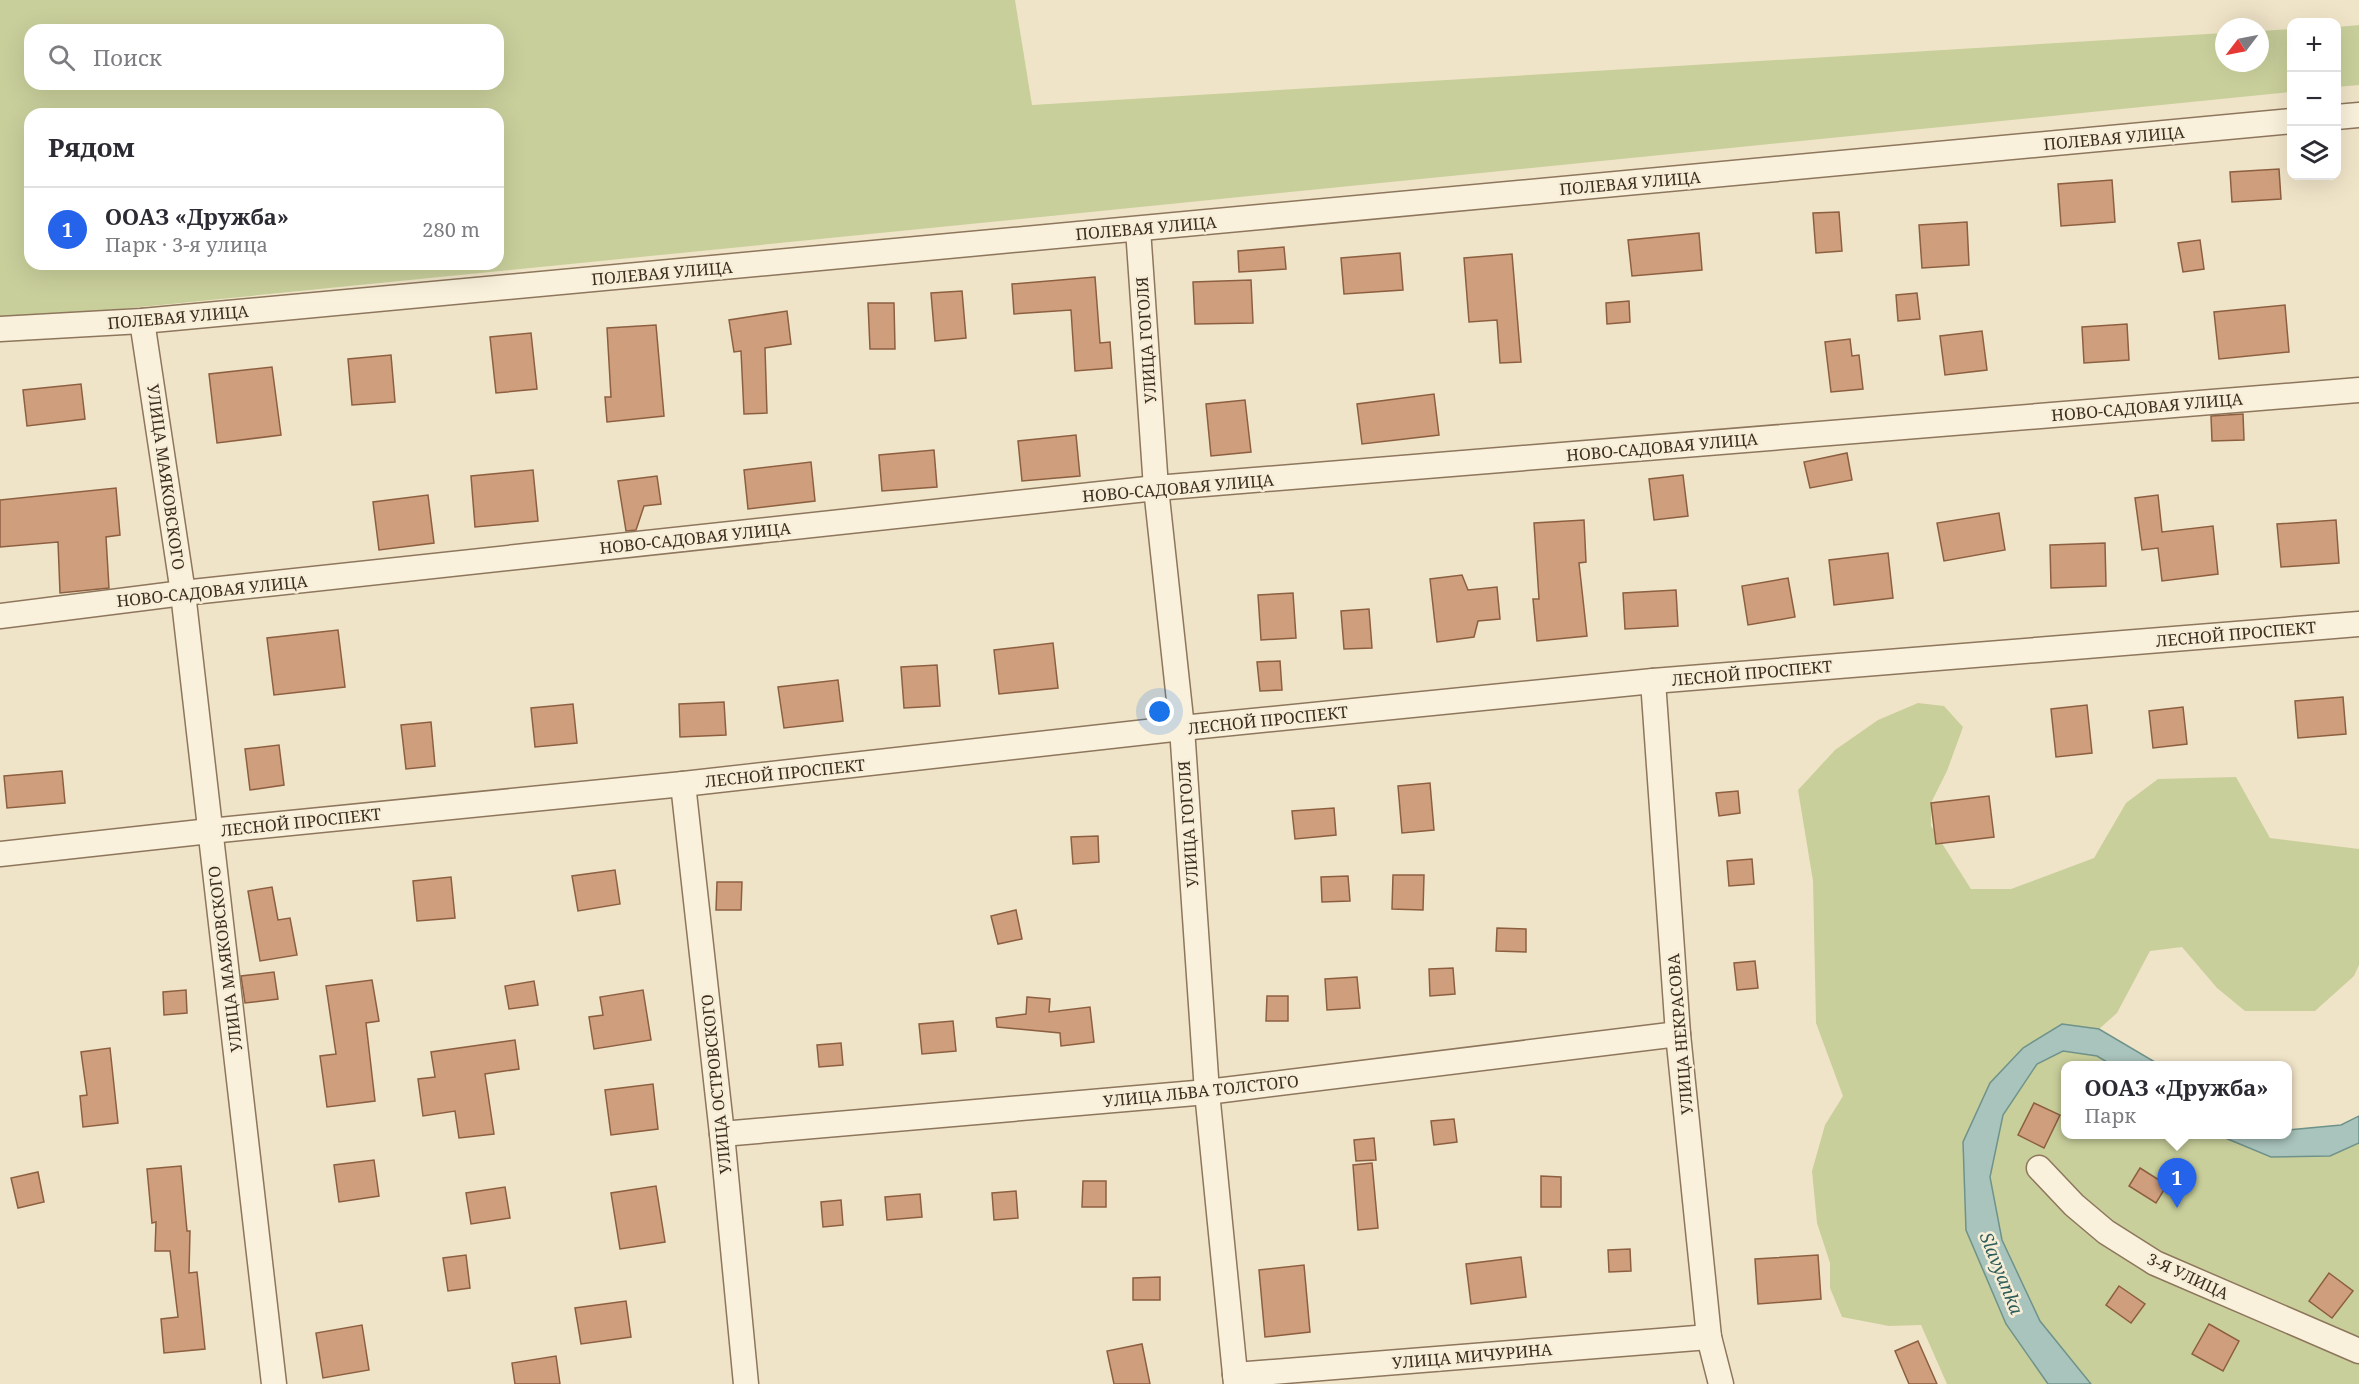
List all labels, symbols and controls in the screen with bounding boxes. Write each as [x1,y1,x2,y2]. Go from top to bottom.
north arrow [2215,18,2269,72]
map controls [2287,18,2341,180]
button: + [2287,18,2341,72]
search box [24,24,504,90]
icon: search [45,41,78,74]
text: Поиск [93,42,162,72]
button: − [2287,72,2341,126]
street label: ПОЛЕВАЯ УЛИЦА [2043,121,2186,155]
button: layers [2287,126,2341,180]
text: Рядом [48,129,135,165]
street label: ПОЛЕВАЯ УЛИЦА [1559,166,1702,200]
text: ООАЗ «Дружба» [105,201,289,231]
street label: ПОЛЕВАЯ УЛИЦА [1075,211,1218,245]
text: 1 [62,216,73,243]
text: 280 m [422,216,480,243]
text: Парк · 3-я улица [105,231,268,258]
street label: ПОЛЕВАЯ УЛИЦА [591,256,734,290]
street label: УЛИЦА ГОГОЛЯ [1131,276,1161,404]
street label: ПОЛЕВАЯ УЛИЦА [107,300,250,334]
street label: УЛИЦА МАЯКОВСКОГО [142,383,190,571]
street label: НОВО-САДОВАЯ УЛИЦА [2050,388,2244,426]
street label: НОВО-САДОВАЯ УЛИЦА [1565,428,1759,466]
street label: НОВО-САДОВАЯ УЛИЦА [1081,469,1275,507]
street label: НОВО-САДОВАЯ УЛИЦА [598,517,792,559]
street label: НОВО-САДОВАЯ УЛИЦА [115,570,309,612]
street label: ЛЕСНОЙ ПРОСПЕКТ [2155,616,2317,652]
street label: ЛЕСНОЙ ПРОСПЕКТ [1671,655,1833,691]
your location [1145,697,1174,726]
street label: ЛЕСНОЙ ПРОСПЕКТ [1187,701,1349,739]
street label: ЛЕСНОЙ ПРОСПЕКТ [704,754,866,792]
street label: УЛИЦА ГОГОЛЯ [1173,760,1203,888]
street label: ЛЕСНОЙ ПРОСПЕКТ [220,803,382,841]
street label: УЛИЦА МАЯКОВСКОГО [203,865,247,1053]
street label: УЛИЦА НЕКРАСОВА [1662,952,1698,1115]
street label: УЛИЦА ОСТРОВСКОГО [696,993,736,1175]
popup [2061,1061,2292,1139]
street label: УЛИЦА ЛЬВА ТОЛСТОГО [1102,1070,1300,1112]
text: ООАЗ «Дружба» [2084,1072,2269,1102]
text: Парк [2084,1102,2136,1129]
pin: 1 [2158,1158,2196,1208]
water label: Slavyanka [1975,1228,2030,1318]
street label: 3-Я УЛИЦА [2144,1248,2233,1305]
street label: УЛИЦА МИЧУРИНА [1391,1338,1554,1374]

